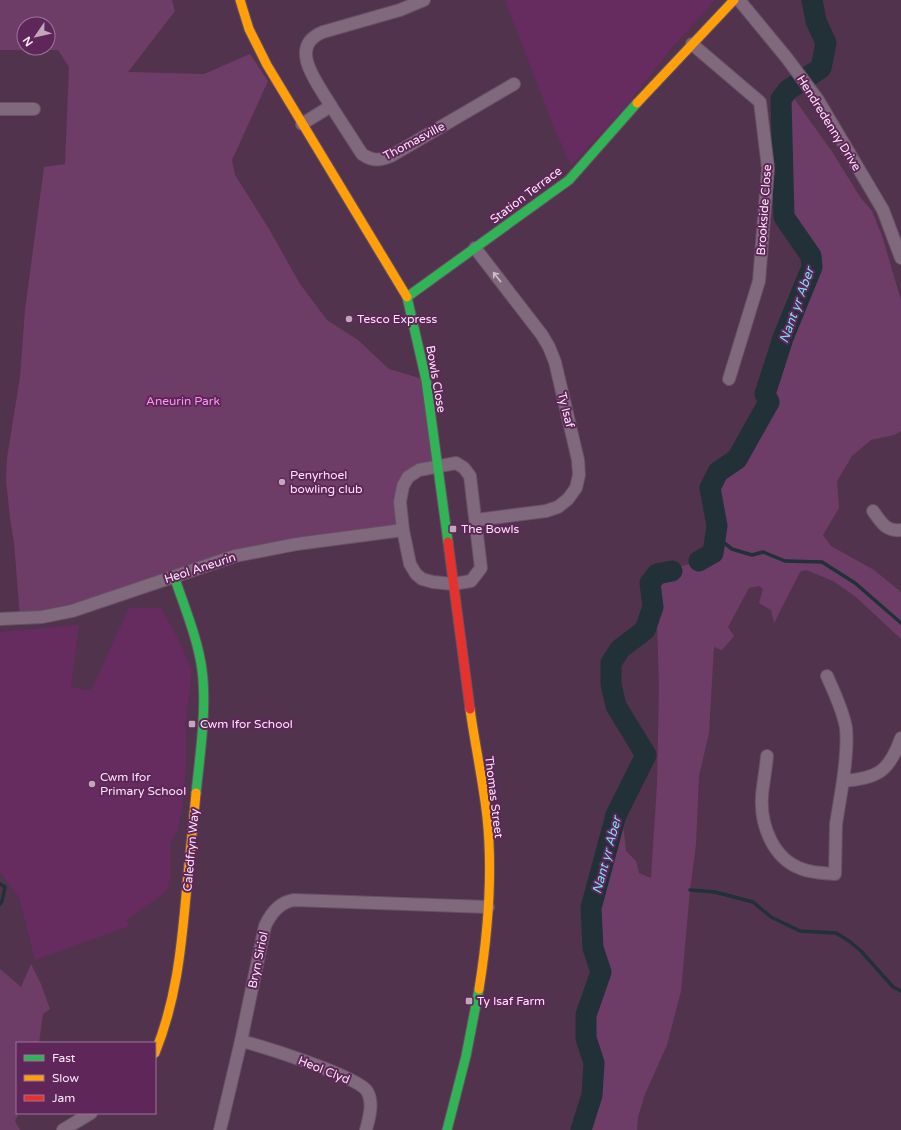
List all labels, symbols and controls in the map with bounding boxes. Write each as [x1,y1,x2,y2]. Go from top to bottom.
north arrow [16,16,56,56]
text: N [20,34,36,49]
street label: Hendredenny Drive [794,73,864,173]
street label: Thomasville [381,119,447,163]
street label: Station Terrace [487,163,565,226]
street label: Brookside Close [754,164,774,256]
water label: Nant yr Aber [776,263,819,345]
one-way arrow [493,272,501,283]
place label: Tesco Express [357,312,438,326]
marker: Tesco Express [344,314,354,324]
street label: Bowls Close [423,344,449,414]
street label: Ty Isaf [555,391,577,430]
park label: Aneurin Park [146,394,220,408]
place label: Penyrhoel bowling club [290,468,363,496]
marker: Penyrhoel bowling club [277,477,287,487]
place label: The Bowls [461,522,519,536]
marker: The Bowls [448,524,458,534]
street label: Heol Aneurin [163,550,237,586]
place label: Cwm Ifor School [200,717,293,731]
marker: Cwm Ifor School [187,719,197,729]
street label: Thomas Street [482,755,506,839]
place label: Cwm Ifor Primary School [100,770,186,798]
marker: Cwm Ifor Primary School [87,779,97,789]
street label: Caledfryn Way [180,807,202,892]
water label: Nant yr Aber [589,813,625,896]
street label: Bryn Siriol [245,930,271,990]
place label: Ty Isaf Farm [477,994,545,1008]
marker: Ty Isaf Farm [464,996,474,1006]
legend [16,1042,156,1114]
text: Fast [52,1051,76,1065]
street label: Heol Clyd [296,1053,352,1087]
text: Slow [52,1071,79,1085]
text: Jam [52,1091,75,1105]

